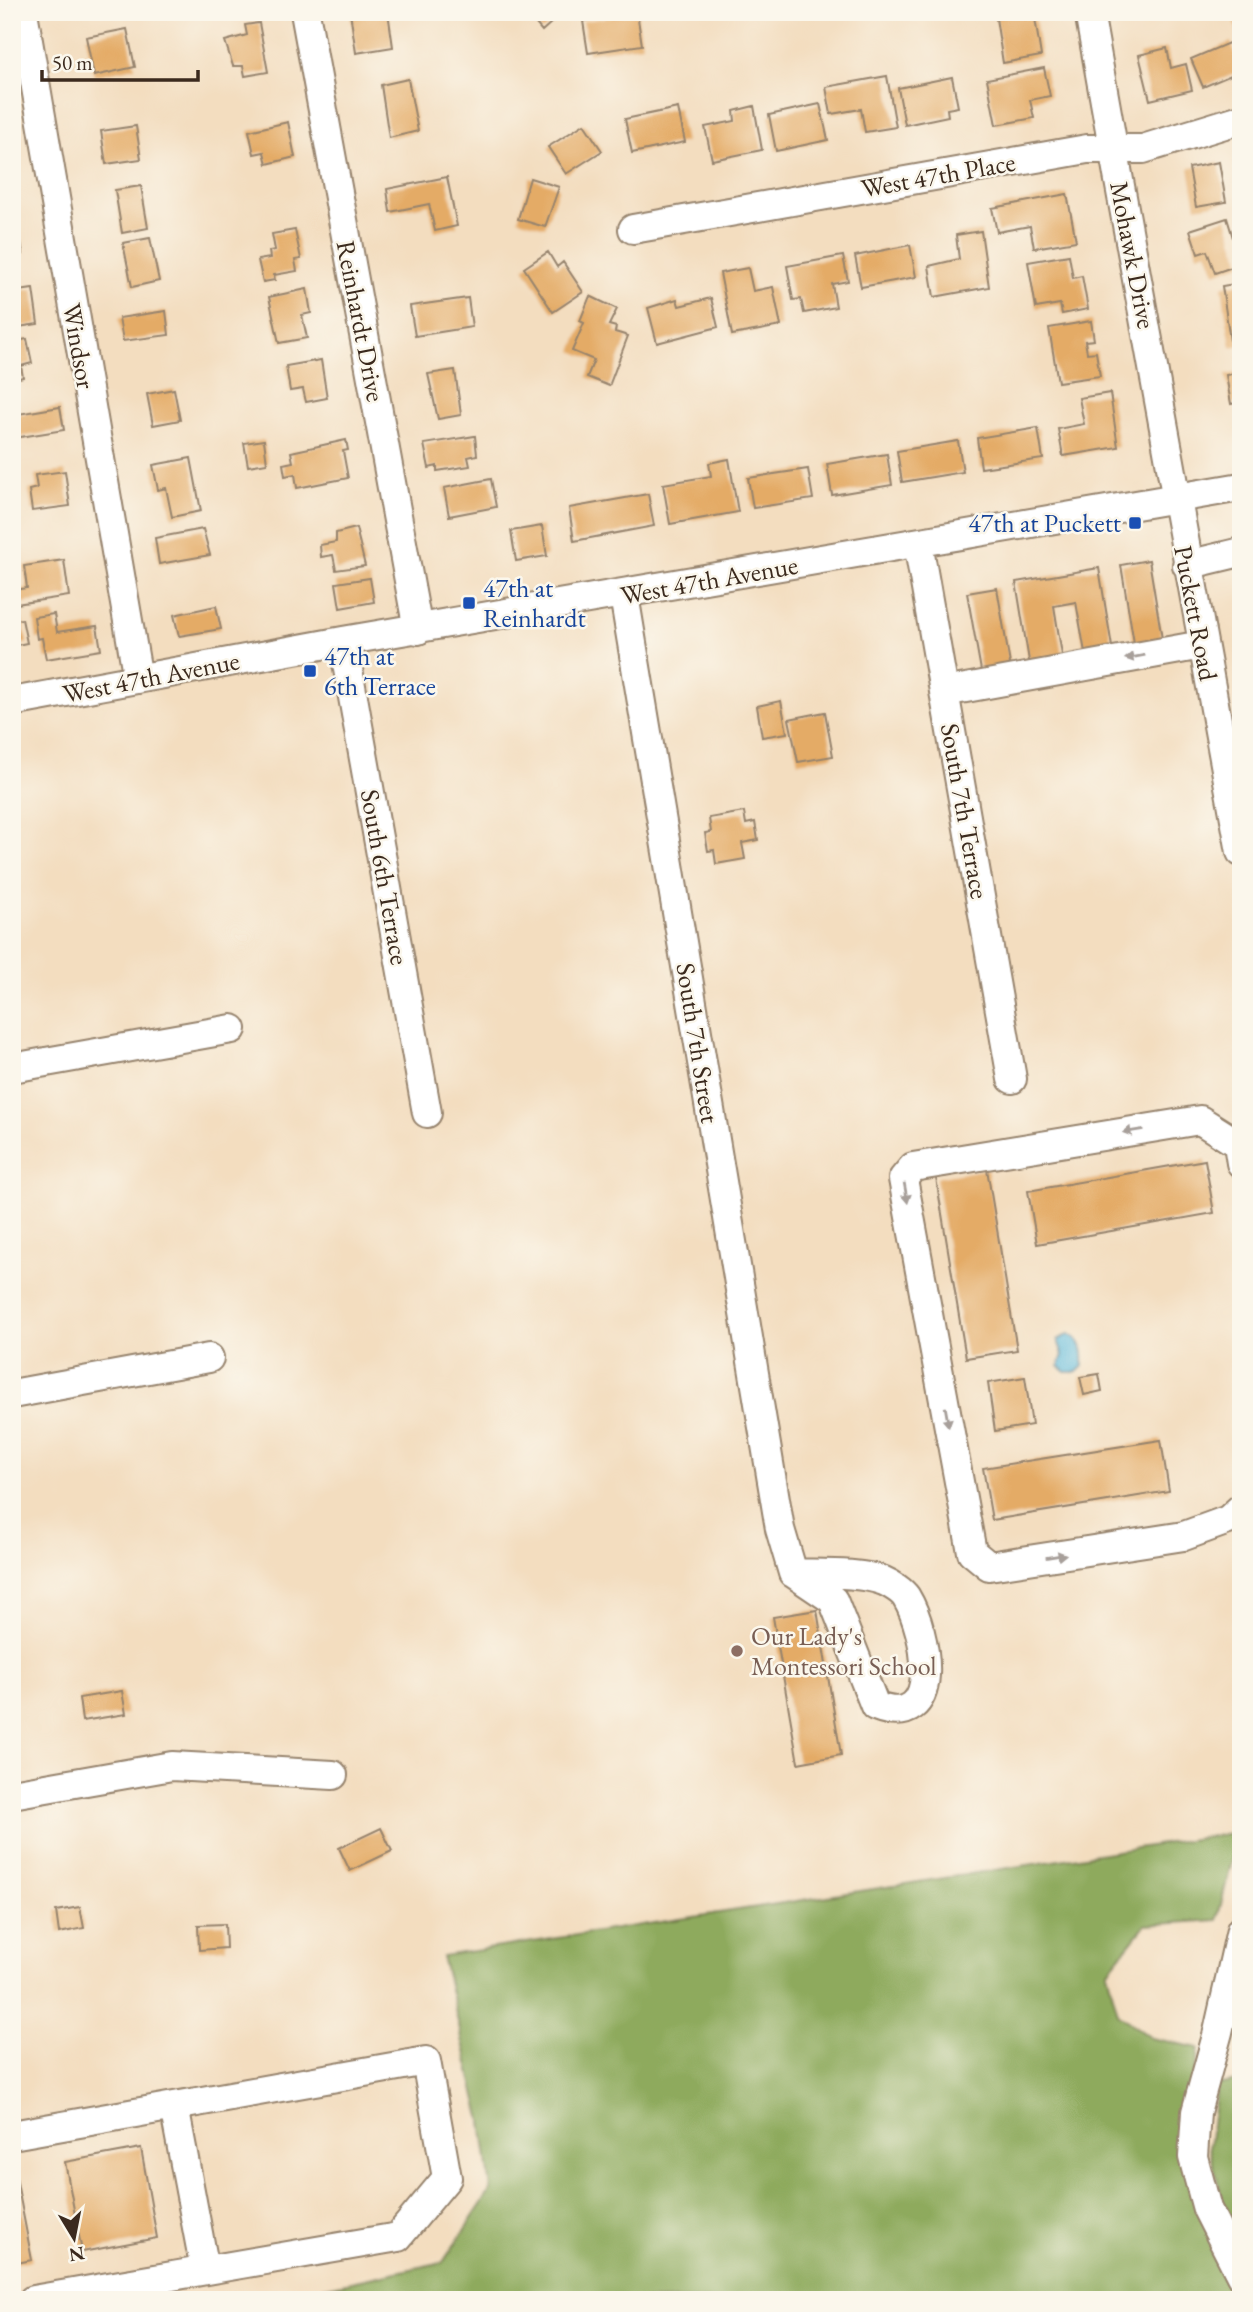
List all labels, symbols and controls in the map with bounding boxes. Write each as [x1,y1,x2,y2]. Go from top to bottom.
scale bar [42,38,198,82]
text: 50 m [52,49,93,76]
street label: West 47th Place [858,145,1018,205]
street label: Mohawk Drive [1102,178,1164,332]
street label: Reinhardt Drive [329,238,393,404]
street label: Windsor [55,300,103,392]
place label: 47th at Puckett [968,506,1121,540]
marker: 47th at Puckett [1127,515,1143,531]
street label: Puckett Road [1166,543,1226,684]
street label: West 47th Avenue [618,548,800,612]
place label: 47th at Reinhardt [483,571,586,635]
marker: 47th at Reinhardt [461,595,477,611]
place label: 47th at 6th Terrace [324,639,436,703]
street label: West 47th Avenue [60,643,242,711]
one-way arrow [1124,652,1146,663]
marker: 47th at 6th Terrace [302,663,318,679]
street label: South 7th Terrace [933,721,997,901]
street label: South 6th Terrace [353,787,417,967]
street label: South 7th Street [669,960,727,1126]
one-way arrow [1121,1126,1143,1137]
one-way arrow [901,1182,912,1204]
one-way arrow [942,1406,953,1428]
one-way arrow [1045,1550,1067,1561]
place label: Our Lady's Montessori School [751,1619,936,1683]
marker: Our Lady's Montessori School [729,1643,745,1659]
north arrow [38,2204,108,2274]
text: N [67,2241,87,2268]

